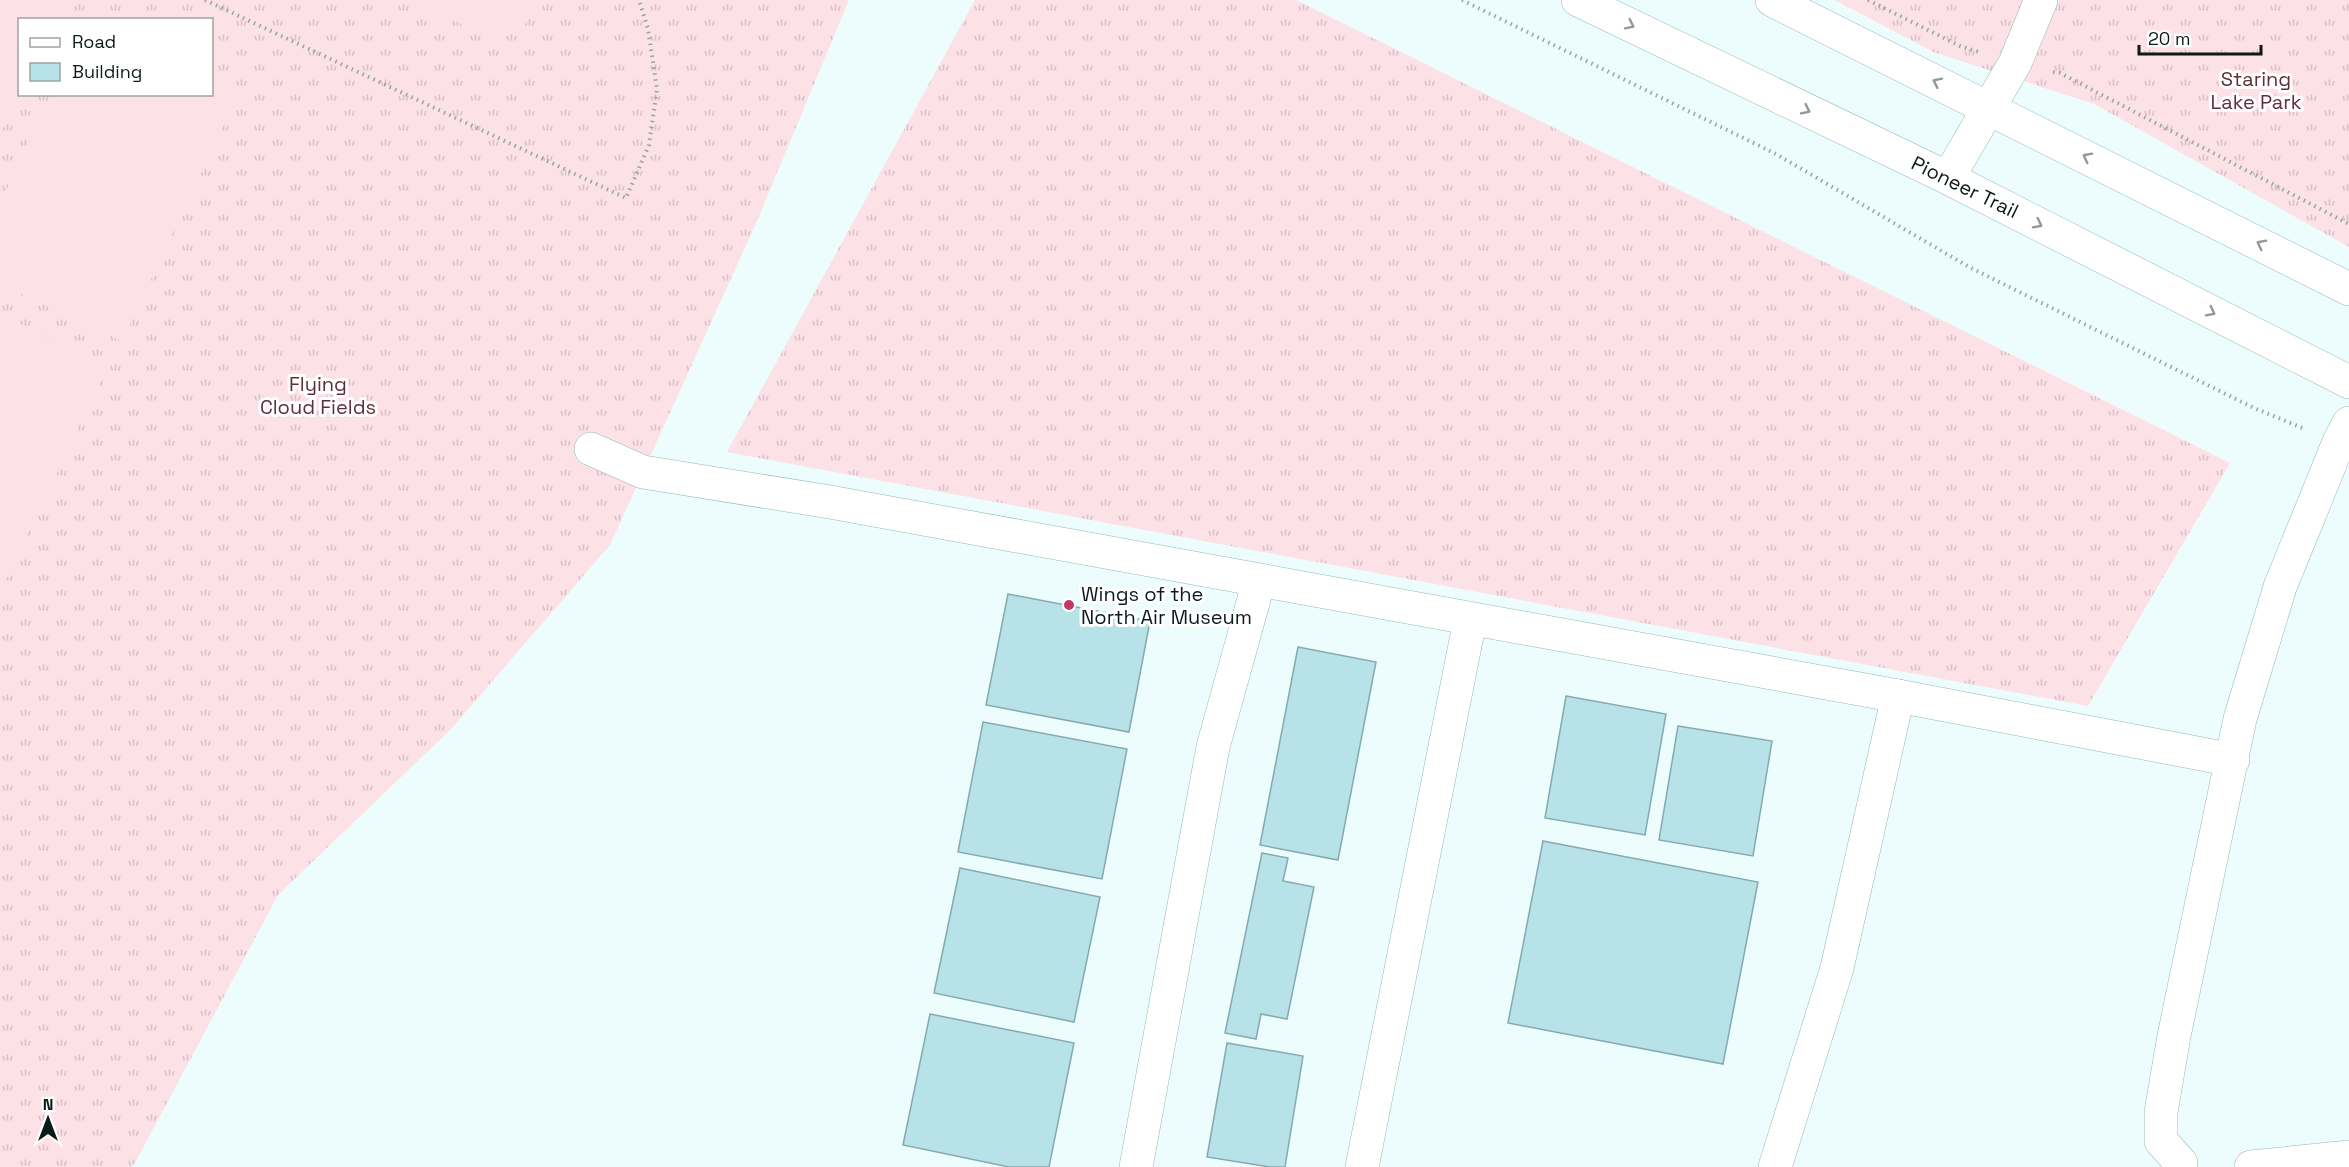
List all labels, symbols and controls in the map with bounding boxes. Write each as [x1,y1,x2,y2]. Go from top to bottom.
legend [18,18,213,96]
one-way arrow [1624,18,1635,30]
scale bar [2139,18,2260,56]
text: 20 m [2148,27,2191,50]
text: Road [72,30,116,53]
text: Building [72,60,142,83]
park label: Staring Lake Park [2210,66,2302,115]
one-way arrow [1932,77,1943,89]
one-way arrow [1800,102,1811,114]
street label: Pioneer Trail [1907,150,2023,224]
one-way arrow [2082,152,2093,164]
one-way arrow [2031,216,2042,228]
one-way arrow [2256,240,2267,252]
one-way arrow [2205,305,2216,316]
park label: Flying Cloud Fields [260,371,376,420]
place label: Wings of the North Air Museum [1081,581,1252,630]
marker: Wings of the North Air Museum [1062,598,1076,612]
north arrow [18,1089,78,1149]
text: N [43,1094,53,1115]

